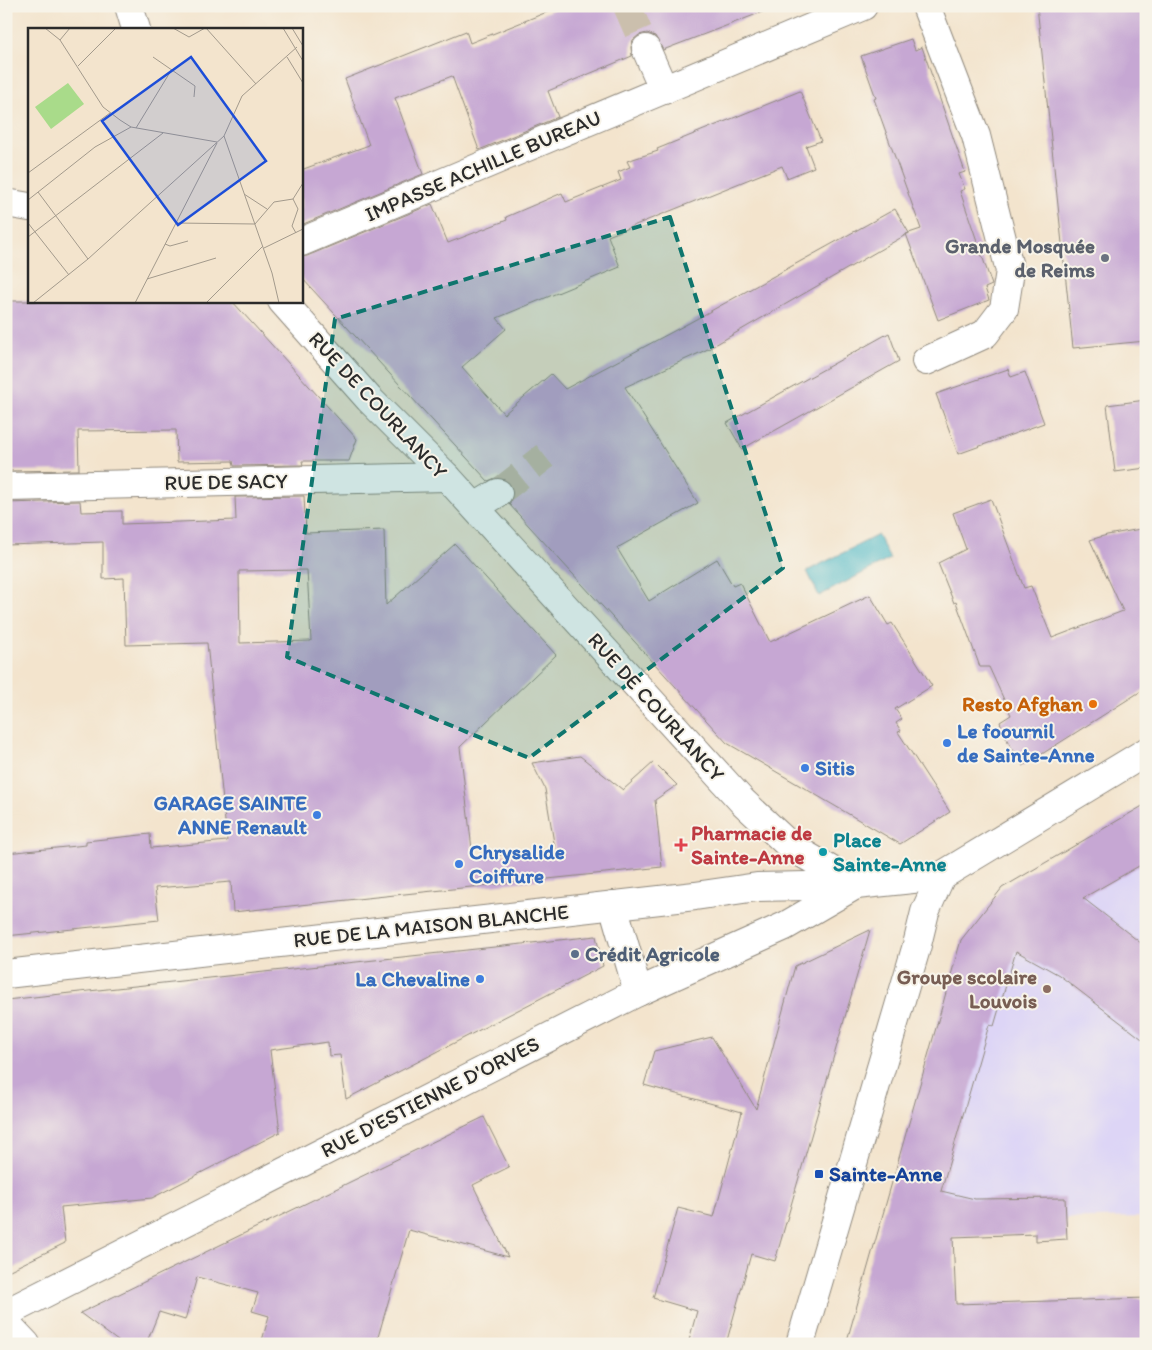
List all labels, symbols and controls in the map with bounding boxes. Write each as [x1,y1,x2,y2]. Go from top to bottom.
inset map [28,28,302,302]
street label: IMPASSE ACHILLE BUREAU [361,104,604,227]
place label: Grande Mosquée de Reims [945,233,1095,282]
marker: Grande Mosquée de Reims [1099,252,1111,264]
street label: RUE DE COURLANCY [304,326,453,483]
street label: RUE DE SACY [164,468,288,495]
street label: RUE DE COURLANCY [583,627,730,786]
place label: Resto Afghan [962,691,1083,717]
marker: Resto Afghan [1087,698,1099,710]
place label: Le foournil de Sainte-Anne [957,718,1095,767]
marker: Le foournil de Sainte-Anne [941,737,953,749]
place label: Sitis [815,755,855,780]
marker: Sitis [799,762,811,774]
place label: GARAGE SAINTE ANNE Renault [154,790,307,839]
marker: GARAGE SAINTE ANNE Renault [311,809,323,821]
place label: Pharmacie de Sainte-Anne [691,820,812,869]
place label: Place Sainte-Anne [833,827,947,876]
place label: Chrysalide Coiffure [469,839,565,888]
marker: Pharmacie de Sainte-Anne [675,839,687,851]
marker: Place Sainte-Anne [817,846,829,858]
marker: Chrysalide Coiffure [453,858,465,870]
street label: RUE DE LA MAISON BLANCHE [292,899,570,952]
place label: Crédit Agricole [585,941,720,967]
marker: Crédit Agricole [569,948,581,960]
place label: Groupe scolaire Louvois [897,964,1037,1013]
place label: La Chevaline [355,966,470,991]
marker: La Chevaline [474,973,486,985]
marker: Groupe scolaire Louvois [1041,983,1053,995]
street label: RUE D'ESTIENNE D'ORVES [316,1031,543,1163]
place label: Sainte-Anne [829,1161,943,1186]
marker: Sainte-Anne [813,1168,825,1180]

